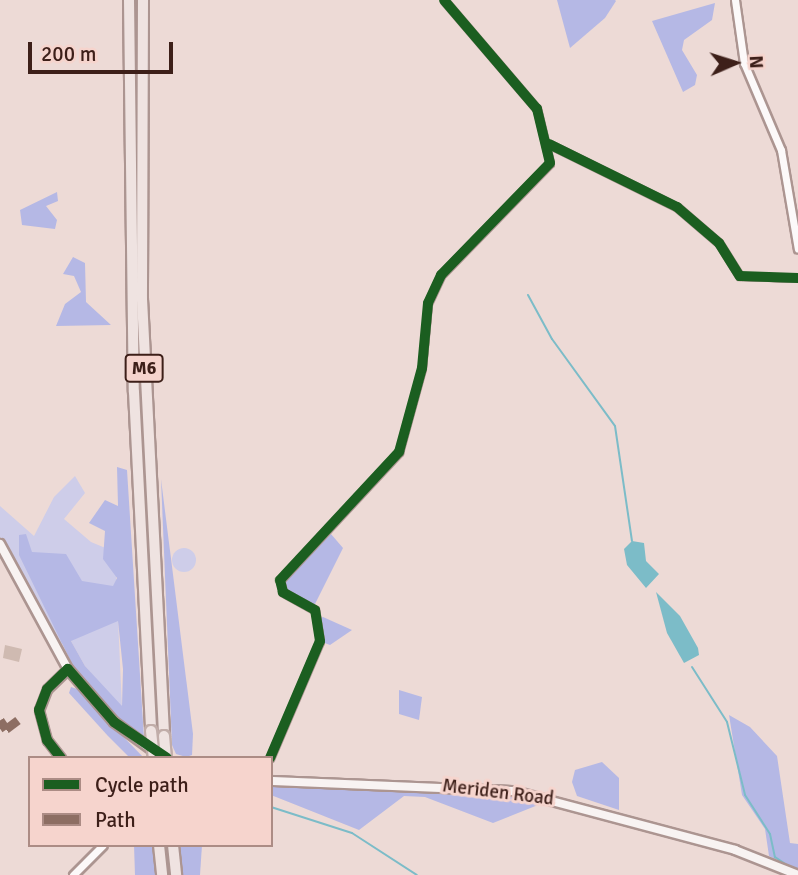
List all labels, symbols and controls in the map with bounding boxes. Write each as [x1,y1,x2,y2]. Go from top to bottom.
scale bar [32,28,177,72]
north arrow [700,28,770,98]
text: 200 m [41,41,96,67]
text: N [744,55,768,69]
road number: M6 [123,354,165,382]
legend [28,756,273,847]
text: Cycle path [95,772,189,798]
street label: Meriden Road [441,775,555,811]
text: Path [95,807,136,833]

